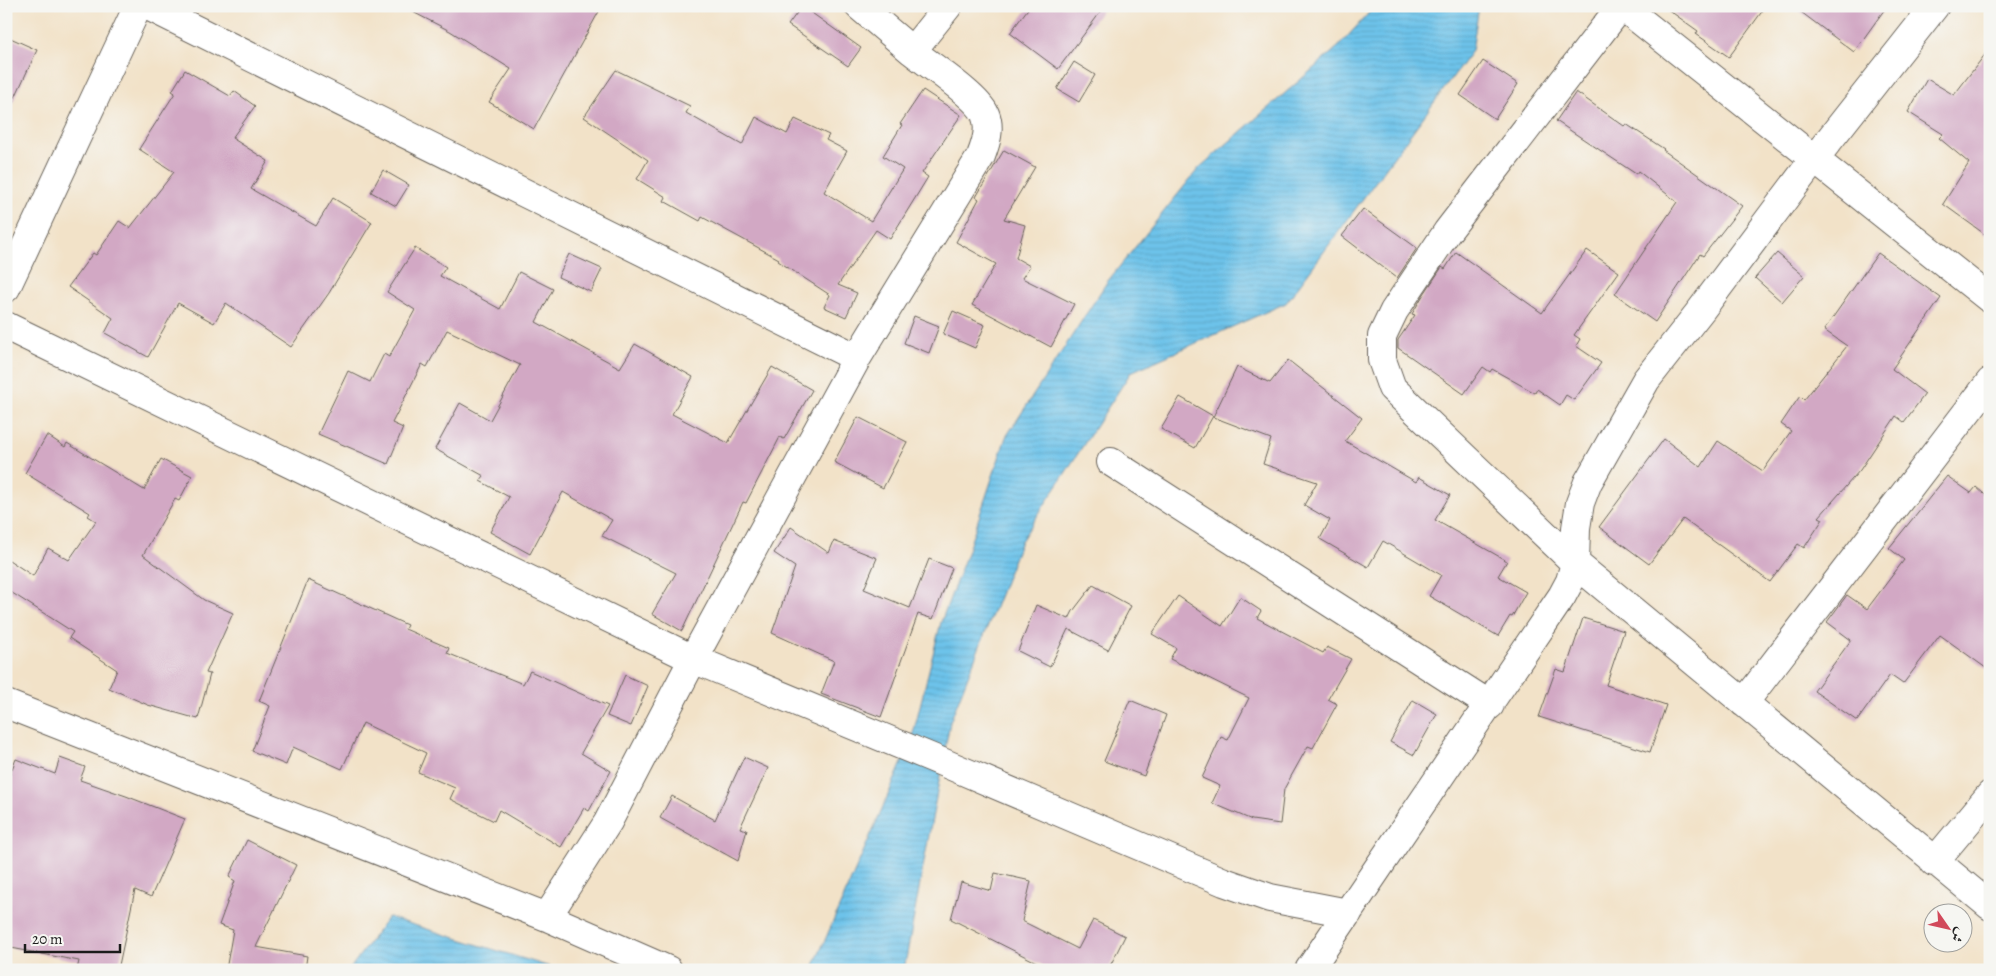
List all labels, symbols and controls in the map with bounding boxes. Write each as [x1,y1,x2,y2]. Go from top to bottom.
north arrow [1924,904,1974,954]
scale bar [25,921,120,953]
text: ش [1947,924,1970,946]
text: 20 m [32,929,63,949]

